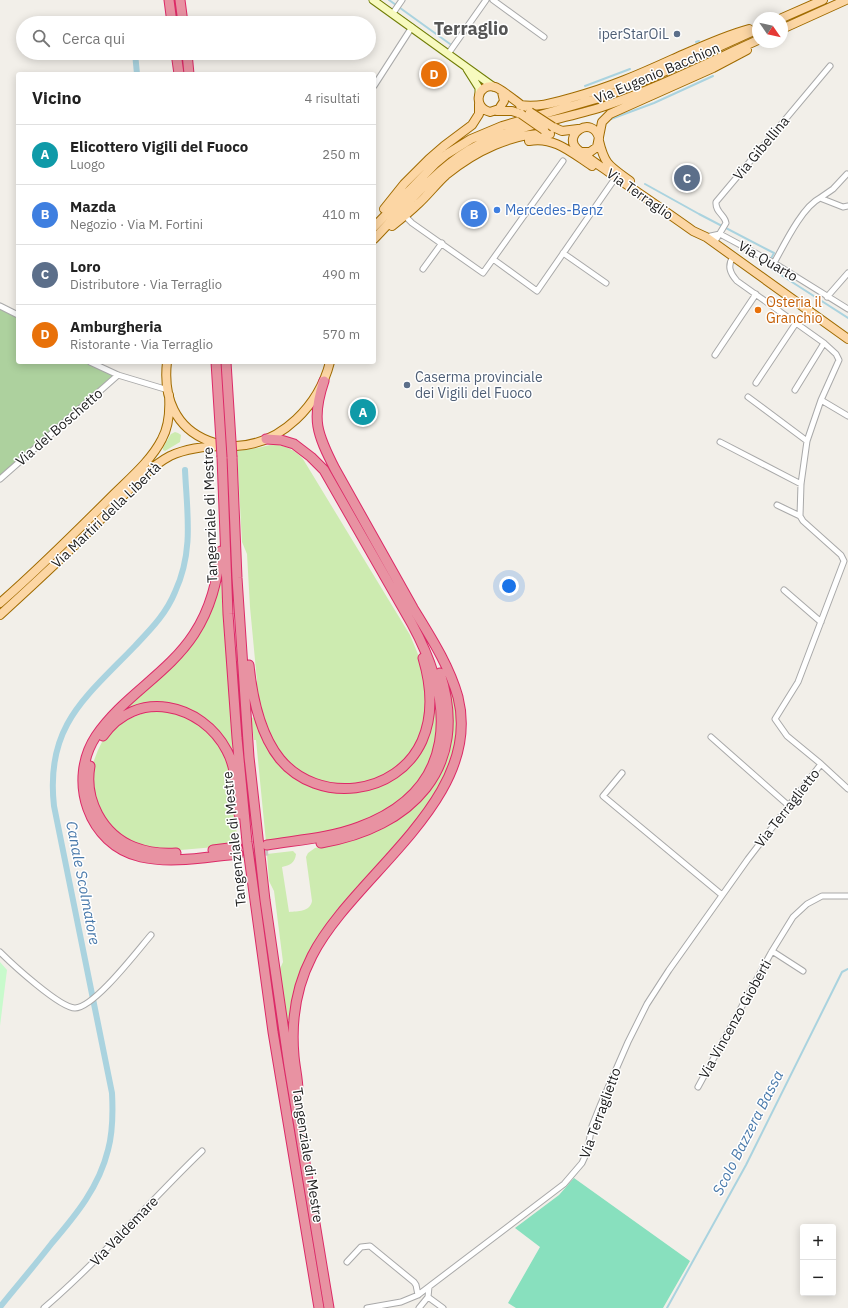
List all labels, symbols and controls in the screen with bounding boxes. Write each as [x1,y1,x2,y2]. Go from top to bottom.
north arrow [752,12,788,48]
search box [16,16,376,60]
district label: Terraglio [434,17,508,40]
place label: iperStarOiL [598,25,669,43]
icon: search [30,27,52,49]
text: Cerca qui [62,29,125,48]
marker: iperStarOiL [672,29,682,39]
street label: Via Eugenio Bacchion [592,38,722,108]
pin: D [421,59,447,89]
text: Vicino [32,87,81,109]
text: 4 risultati [305,90,360,107]
street label: Via Gibellina [729,112,793,184]
text: Elicottero Vigili del Fuoco [70,137,248,156]
text: A [41,146,49,163]
text: 250 m [322,146,360,163]
text: Luogo [70,156,105,173]
pin: C [674,163,700,193]
street label: Via Terraglio [603,164,677,224]
text: Mazda [70,197,116,216]
pin: B [461,199,487,229]
place label: Mercedes-Benz [505,201,604,219]
marker: Mercedes-Benz [492,205,502,215]
text: B [41,206,49,223]
text: 410 m [322,206,360,223]
text: Negozio · Via M. Fortini [70,216,203,233]
street label: Via Quarto [735,237,801,285]
text: Loro [70,257,101,276]
text: C [41,266,49,283]
text: 490 m [322,266,360,283]
text: Distributore · Via Terraglio [70,276,222,293]
place label: Osteria il Granchio [766,293,823,327]
marker: Osteria il Granchio [753,305,763,315]
text: Amburgheria [70,317,162,336]
text: D [40,326,50,343]
text: 570 m [322,326,360,343]
text: Ristorante · Via Terraglio [70,336,213,353]
place label: Caserma provinciale dei Vigili del Fuoco [415,368,543,402]
marker: Caserma provinciale dei Vigili del Fuoco [402,380,412,390]
street label: Via del Boschetto [12,384,106,470]
pin: A [350,397,376,427]
street label: Tangenziale di Mestre [199,446,221,583]
street label: Via Martiri della Libertà [48,458,165,572]
your location [499,576,519,596]
street label: Via Terraglietto [751,765,823,851]
street label: Tangenziale di Mestre [218,770,250,908]
water label: Canale Scolmatore [62,819,105,947]
street label: Via Vincenzo Gioberti [695,956,775,1082]
street label: Via Terraglietto [575,1065,625,1161]
water label: Scolo Bazzera Bassa [708,1067,787,1198]
street label: Tangenziale di Mestre [288,1086,328,1224]
street label: Via Valdemare [86,1192,162,1270]
map controls [800,1224,836,1296]
button: + [800,1224,836,1260]
button: − [800,1260,836,1296]

